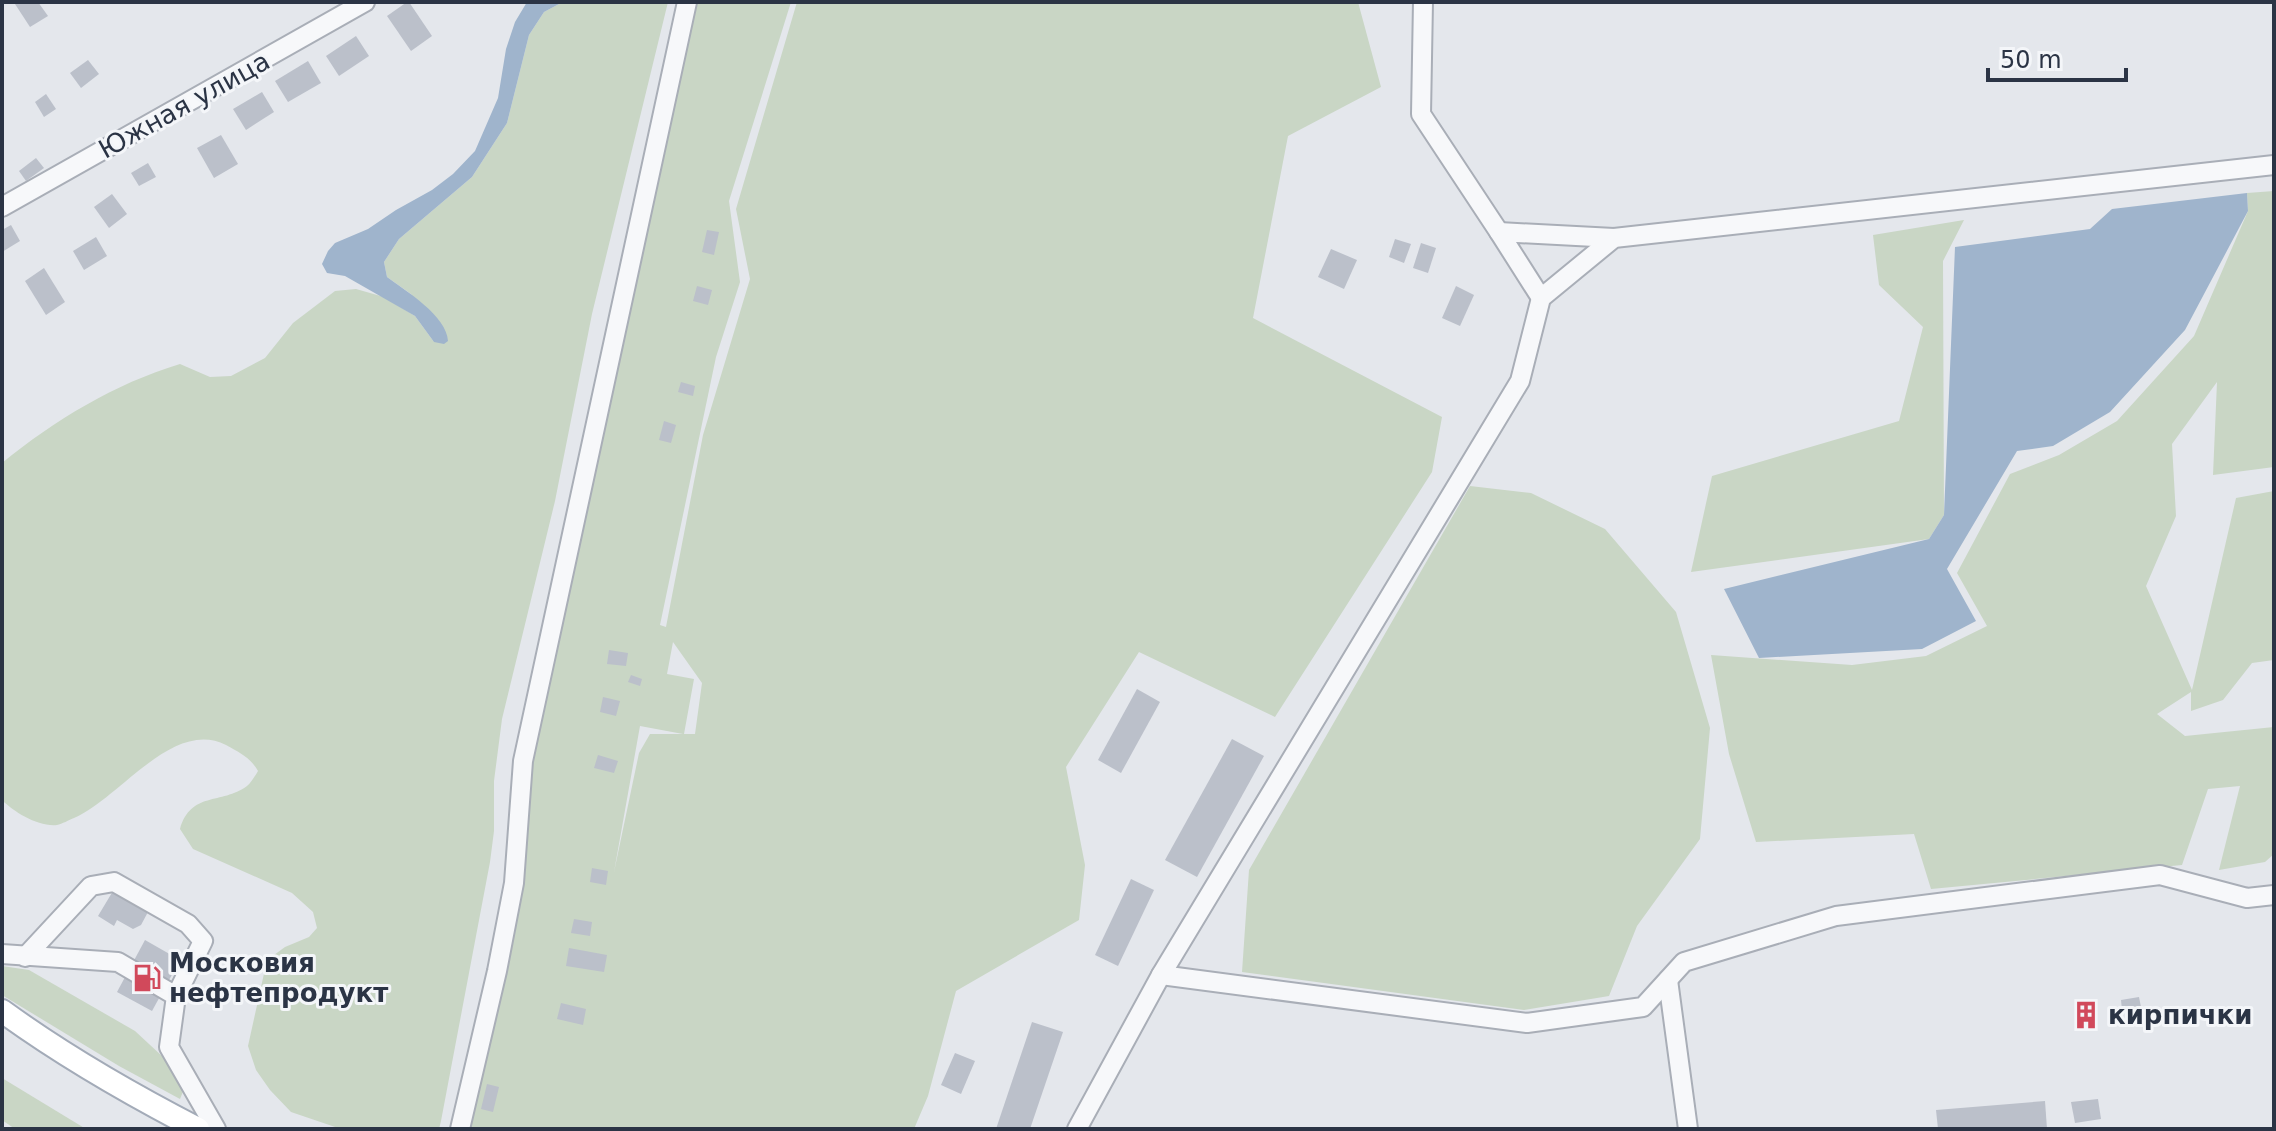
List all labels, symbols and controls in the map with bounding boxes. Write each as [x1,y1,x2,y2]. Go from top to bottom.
scale bar [1988,32,2126,82]
street label: Южная улица [93,46,275,164]
text: 50 m [2000,46,2062,74]
place label: Московия нефтепродукт [169,948,388,1008]
fuel station icon: Московия нефтепродукт [132,963,162,993]
building icon: кирпички [2071,1000,2101,1030]
place label: кирпички [2108,1000,2252,1030]

